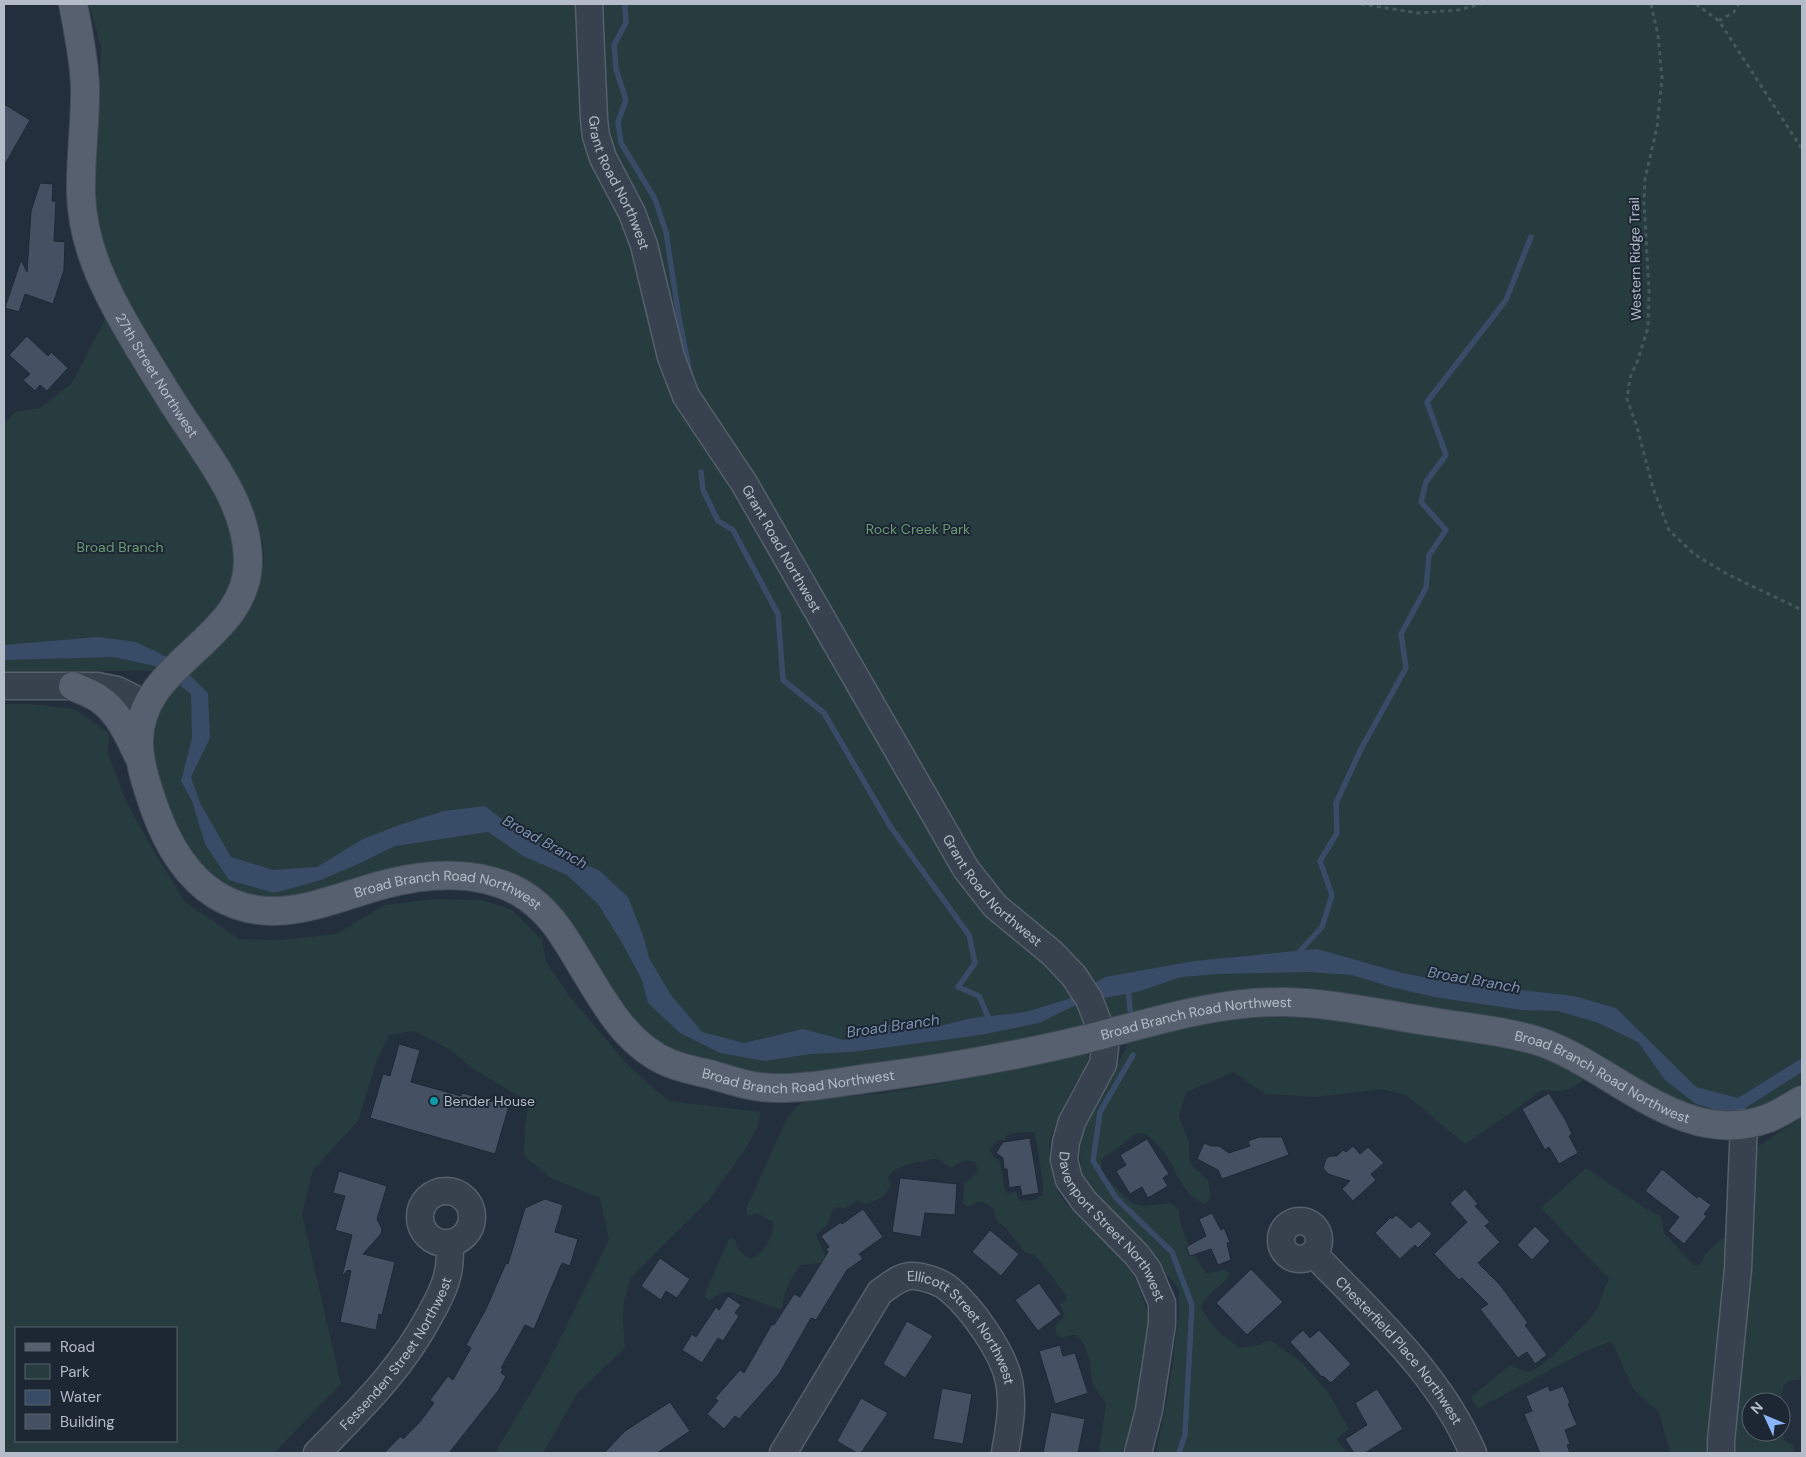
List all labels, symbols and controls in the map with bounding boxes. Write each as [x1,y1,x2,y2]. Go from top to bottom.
street label: Grant Road Northwest [585,115,654,252]
street label: Western Ridge Trail [1625,197,1645,321]
street label: 27th Street Northwest [111,310,202,441]
street label: Grant Road Northwest [738,482,826,616]
park label: Rock Creek Park [866,520,970,538]
park label: Broad Branch [76,538,164,556]
water label: Broad Branch [499,811,591,874]
street label: Grant Road Northwest [939,831,1046,950]
street label: Broad Branch Road Northwest [352,867,546,914]
water label: Broad Branch [1426,962,1522,998]
street label: Broad Branch Road Northwest [1099,993,1292,1044]
water label: Broad Branch [845,1010,941,1042]
street label: Broad Branch Road Northwest [1513,1026,1692,1127]
street label: Broad Branch Road Northwest [700,1064,896,1097]
place label: Bender House [444,1092,535,1110]
marker: Bender House [428,1095,440,1107]
street label: Davenport Street Northwest [1055,1151,1169,1304]
street label: Ellicott Street Northwest [907,1267,1018,1386]
street label: Chesterfield Place Northwest [1332,1273,1466,1428]
street label: Fessenden Street Northwest [336,1275,456,1434]
legend [15,1327,178,1442]
text: Road [60,1337,95,1357]
text: Park [60,1362,90,1382]
text: Water [60,1387,102,1407]
north arrow [1741,1392,1791,1442]
text: N [1747,1398,1767,1418]
text: Building [60,1412,115,1432]

